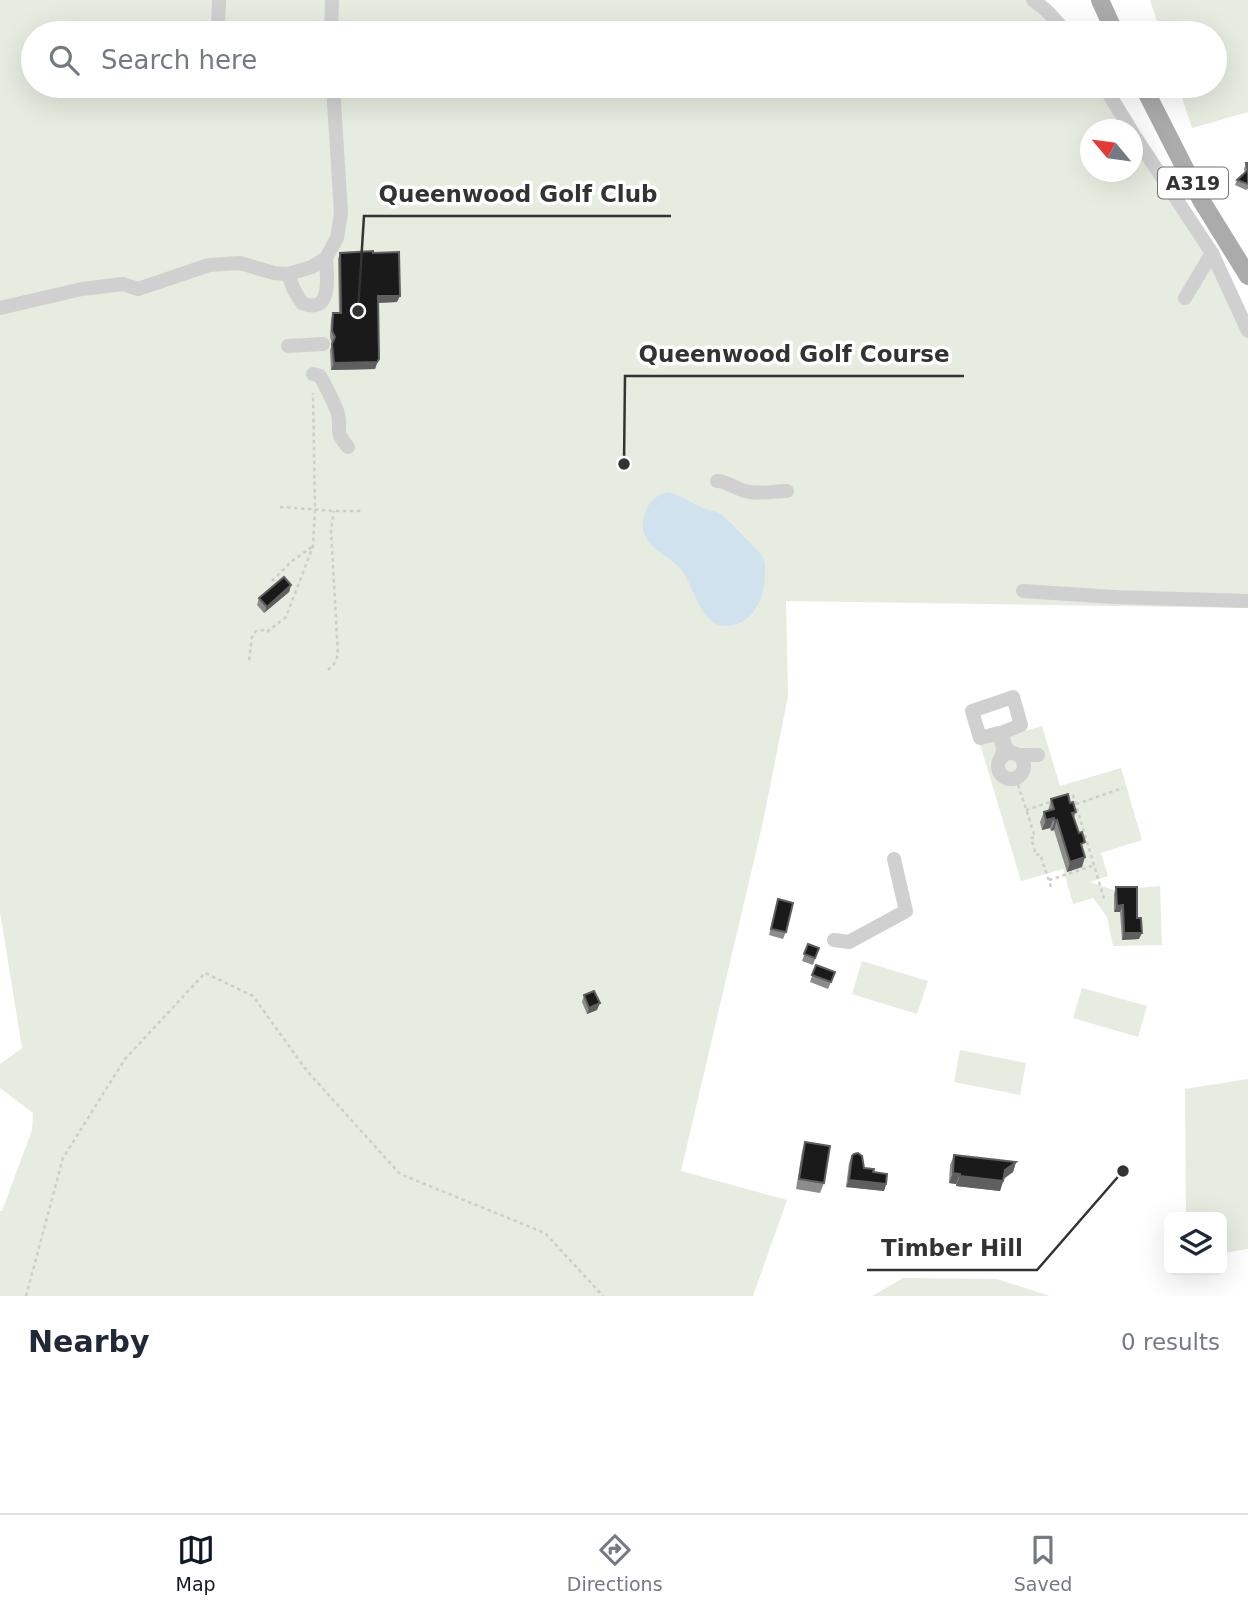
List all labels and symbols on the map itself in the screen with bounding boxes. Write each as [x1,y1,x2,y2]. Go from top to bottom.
north arrow [1080,119,1143,182]
road number: A319 [1158,168,1228,198]
callout: Queenwood Golf Club [364,172,671,216]
text: Queenwood Golf Club [379,181,658,207]
callout: Queenwood Golf Course [625,332,964,376]
text: Queenwood Golf Course [638,341,950,367]
callout: Timber Hill [867,1226,1037,1270]
text: Timber Hill [881,1235,1023,1261]

